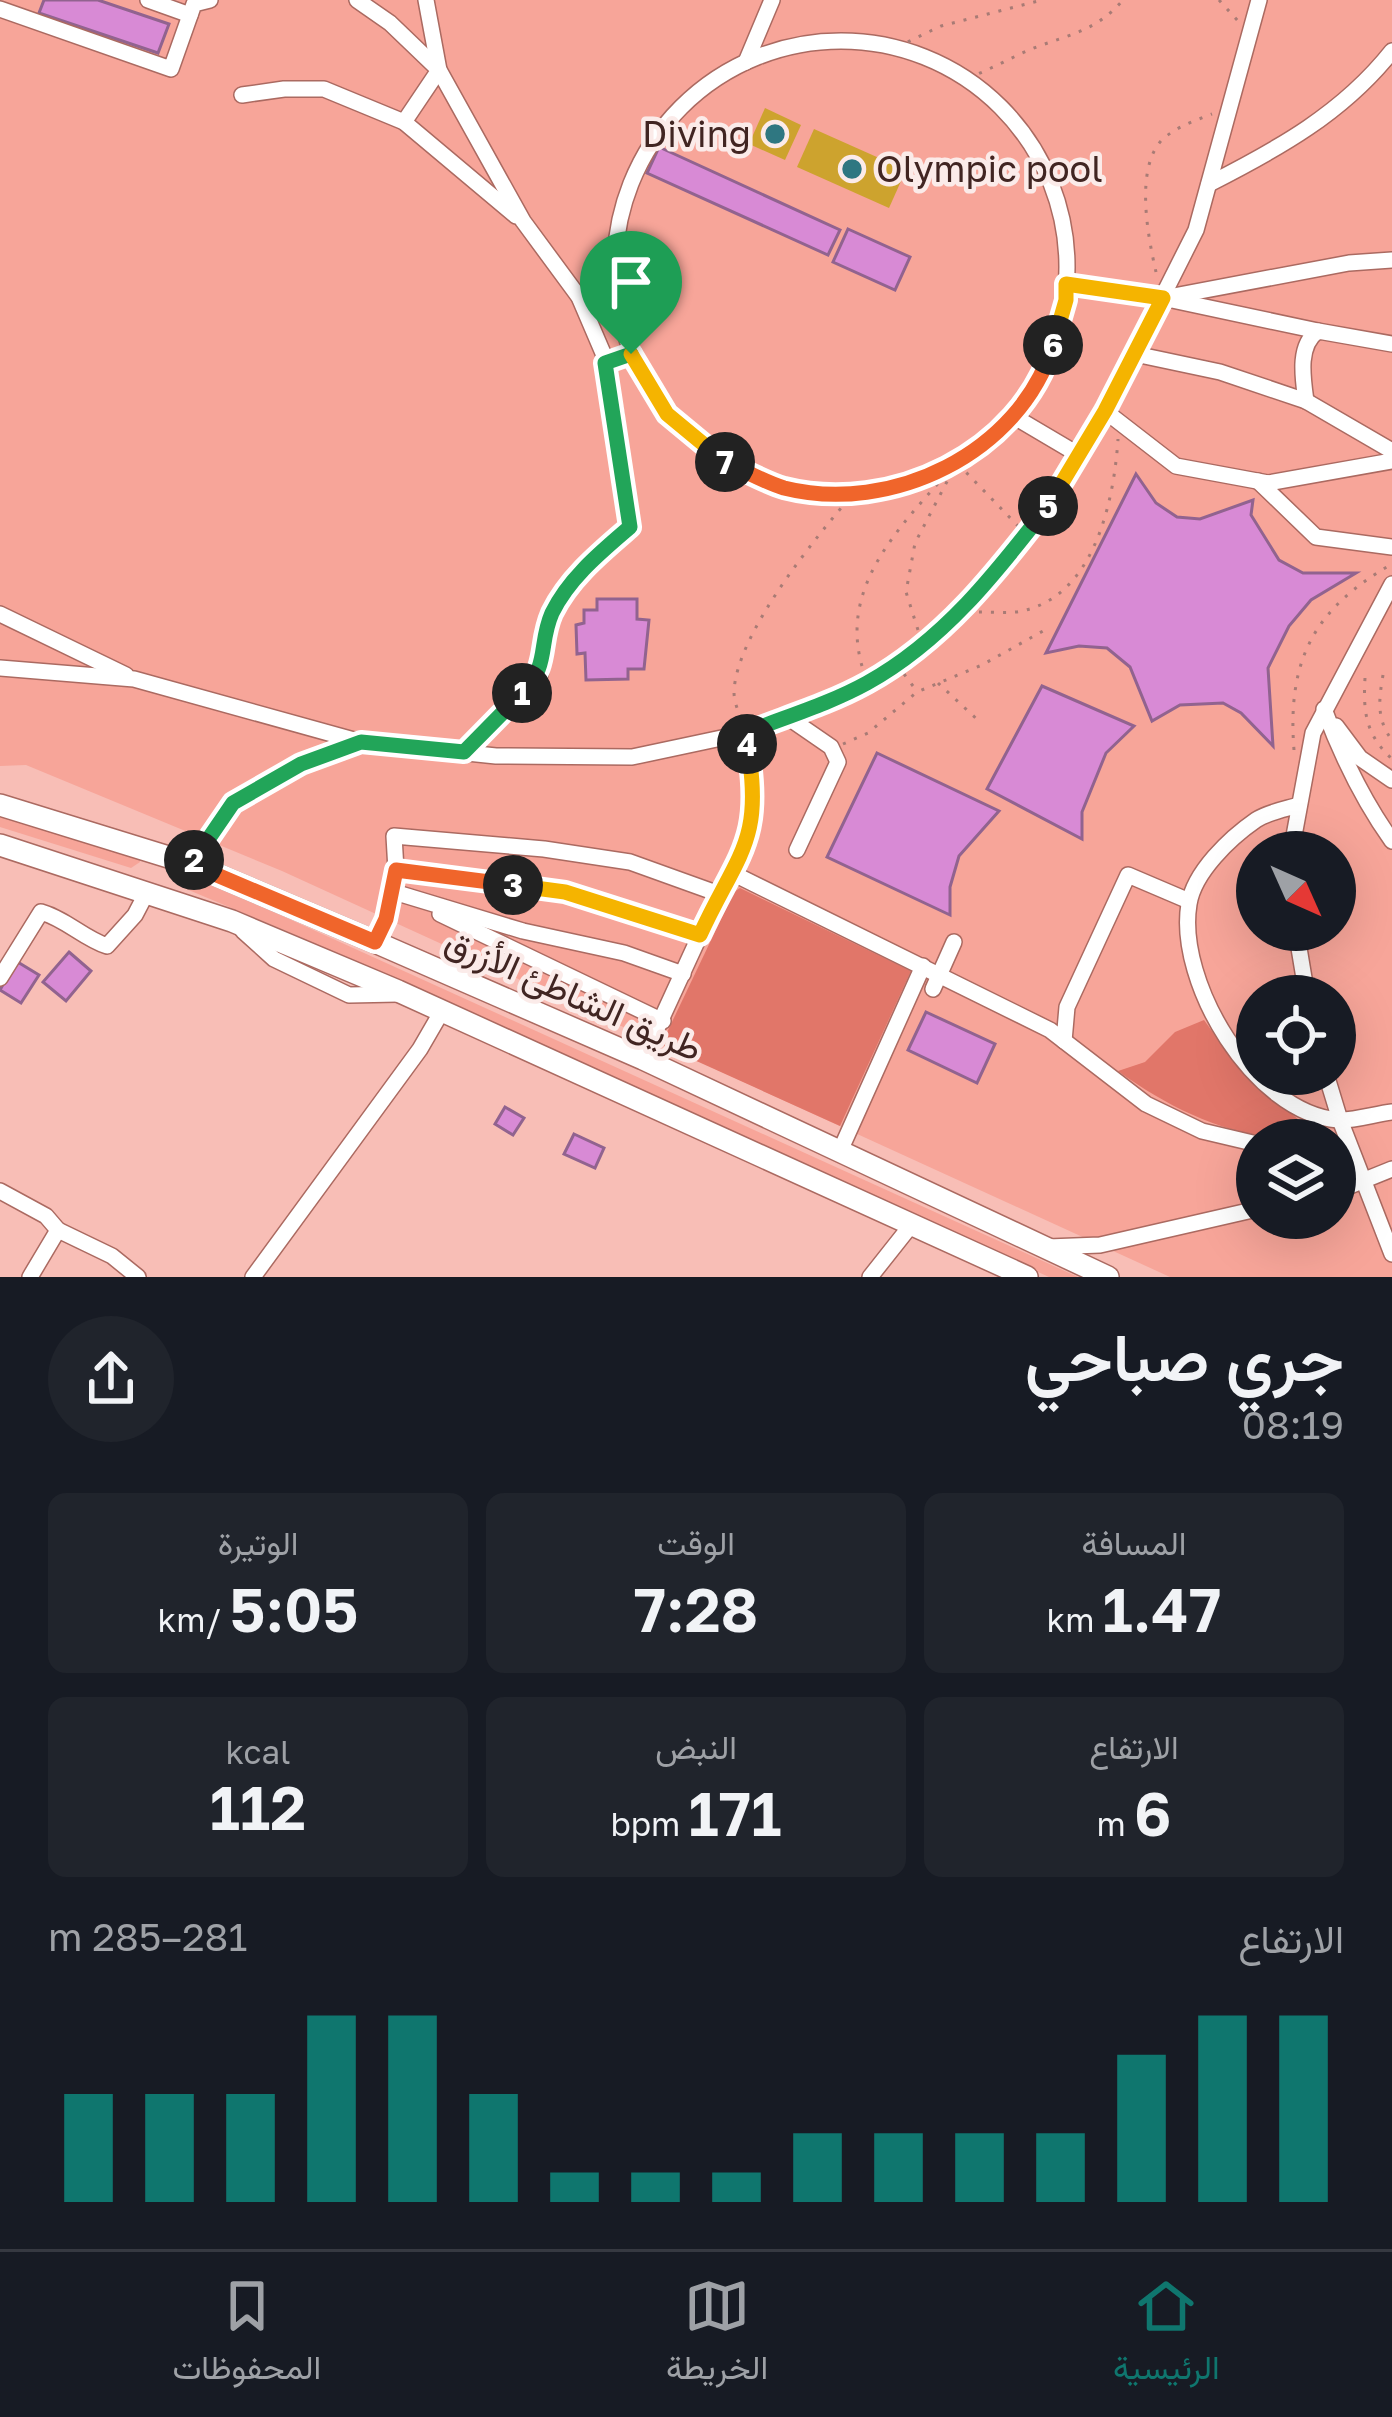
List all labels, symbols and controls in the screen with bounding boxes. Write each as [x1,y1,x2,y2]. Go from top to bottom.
place label: Diving [642,112,751,155]
marker: Diving [762,121,788,147]
place label: Olympic pool [876,147,1103,190]
marker: Olympic pool [839,156,865,182]
pin [580,231,682,354]
icon: arrive [598,249,664,315]
pin: 6 [1023,315,1083,375]
text: 6 [1043,325,1063,364]
pin: 7 [695,432,755,492]
text: 7 [716,442,734,481]
pin: 5 [1018,476,1078,536]
text: 5 [1038,486,1058,525]
pin: 1 [492,663,552,723]
text: 1 [514,673,531,712]
pin: 4 [717,714,777,774]
text: 4 [737,724,757,763]
pin: 2 [164,830,224,890]
north arrow [1236,831,1356,951]
map controls [1236,831,1356,1239]
text: 2 [184,840,204,879]
pin: 3 [483,855,543,915]
text: 3 [503,865,523,904]
street label: طريق الشاطئ الأزرق [438,918,709,1071]
button: locate [1236,975,1356,1095]
button: layers [1236,1119,1356,1239]
button: share [48,1316,174,1442]
text: جري صباحي [1025,1316,1344,1396]
text: 08:19 [1242,1401,1344,1448]
text: الوتيرة [218,1523,298,1562]
text: الوقت [657,1523,735,1562]
text: المسافة [1082,1523,1186,1562]
text: 5:05 [230,1573,358,1645]
text: 7:28 [634,1573,758,1645]
text: 1.47 [1103,1573,1222,1645]
text: /km [158,1600,230,1639]
text: km [1046,1600,1103,1639]
text: النبض [655,1727,737,1766]
text: الارتفاع [1089,1727,1179,1766]
text: kcal [225,1732,291,1771]
text: 112 [210,1771,306,1843]
text: 171 [689,1777,781,1849]
text: 6 [1134,1777,1171,1849]
text: bpm [611,1804,689,1843]
text: m [1097,1804,1134,1843]
text: 281–285 m [48,1913,247,1960]
text: الارتفاع [1238,1915,1344,1962]
tab: المحفوظات [172,2273,321,2397]
tab: الخريطة [666,2273,768,2397]
tab: الرئيسية [1113,2273,1220,2397]

